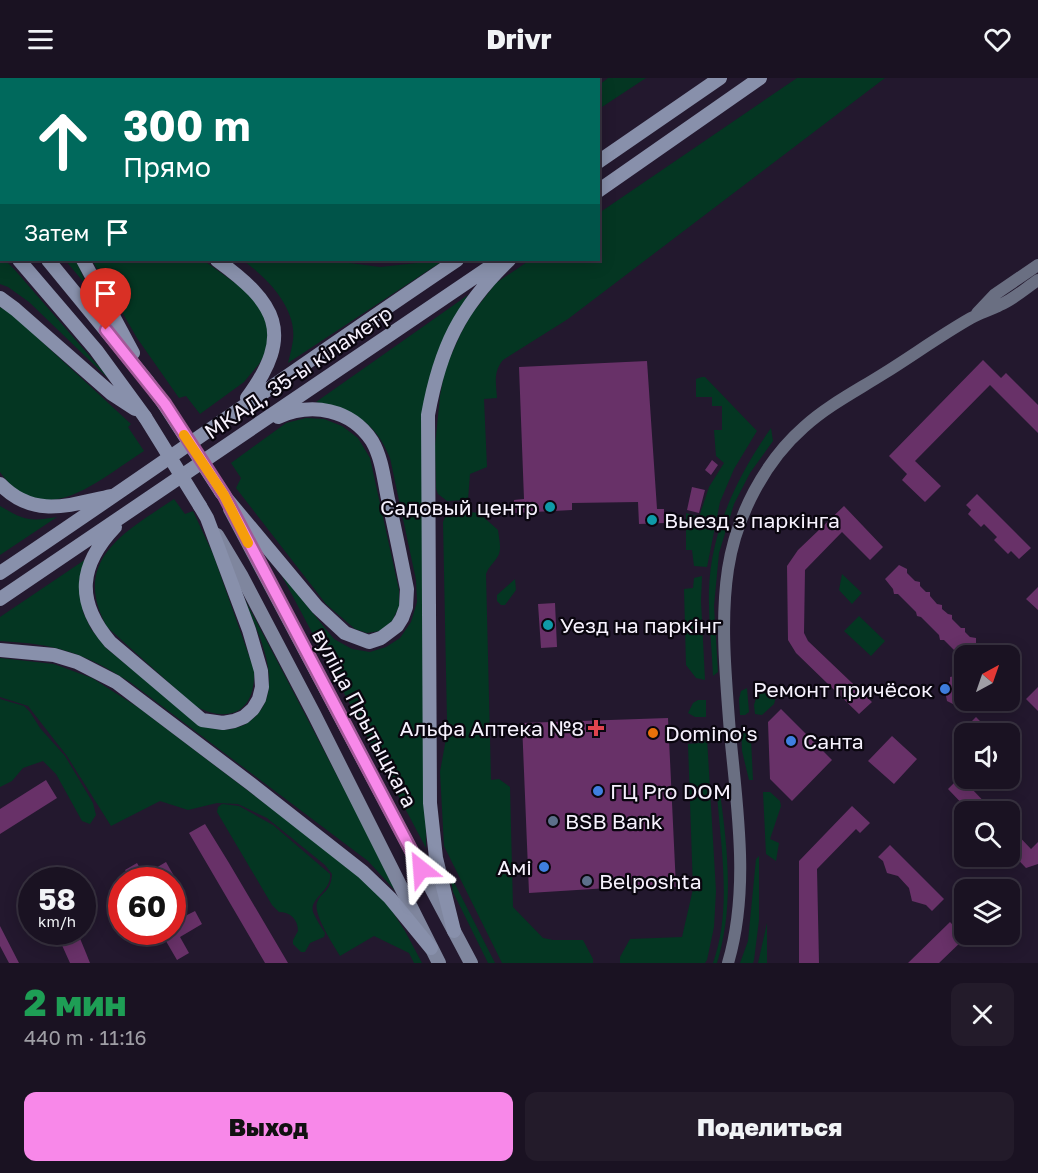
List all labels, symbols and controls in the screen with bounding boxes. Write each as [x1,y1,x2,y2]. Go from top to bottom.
icon: menu [24,23,57,56]
text: Drivr [486,23,552,55]
icon: heart [981,23,1014,56]
text: 300 m [123,100,250,150]
icon: ahead [24,102,102,180]
text: Прямо [123,151,211,183]
icon: arrive [101,216,134,249]
text: Затем [24,219,89,246]
pin [80,268,131,330]
icon: arrive [89,277,122,310]
street label: МКАД, 35-ы кіламетр [199,299,397,445]
place label: Садовый центр [380,494,538,520]
marker: Садовый центр [543,500,557,514]
place label: Выезд з паркінга [664,507,840,533]
marker: Выезд з паркінга [645,513,659,527]
place label: Уезд на паркінг [560,612,722,638]
marker: Уезд на паркінг [541,618,555,632]
street label: вуліца Прытыцкага [307,624,423,812]
north arrow [954,645,1020,711]
map controls [954,645,1020,945]
place label: Ремонт причёсок [753,676,933,702]
marker: Ремонт причёсок [938,682,952,696]
place label: Альфа Аптека №8 [400,715,584,741]
place label: Domino's [665,720,758,746]
marker: Альфа Аптека №8 [589,721,603,735]
button: sound [954,723,1020,789]
marker: Domino's [646,726,660,740]
place label: Санта [803,728,864,754]
marker: Санта [784,734,798,748]
place label: ГЦ Pro DOM [610,778,731,804]
marker: ГЦ Pro DOM [591,784,605,798]
button: search [954,801,1020,867]
place label: BSB Bank [565,808,663,834]
marker: BSB Bank [546,814,560,828]
position arrow [389,837,453,901]
place label: Амі [497,854,532,880]
marker: Амі [537,860,551,874]
speed limit sign: 60 [108,867,186,945]
place label: Belposhta [599,868,702,894]
marker: Belposhta [580,874,594,888]
button: layers [954,879,1020,945]
text: 58 [38,881,76,917]
text: km/h [38,912,76,930]
text: 2 мин [24,981,126,1024]
button: close [951,983,1014,1046]
text: 440 m · 11:16 [24,1025,147,1049]
button: Выход [24,1092,513,1161]
button: Поделиться [525,1092,1014,1161]

